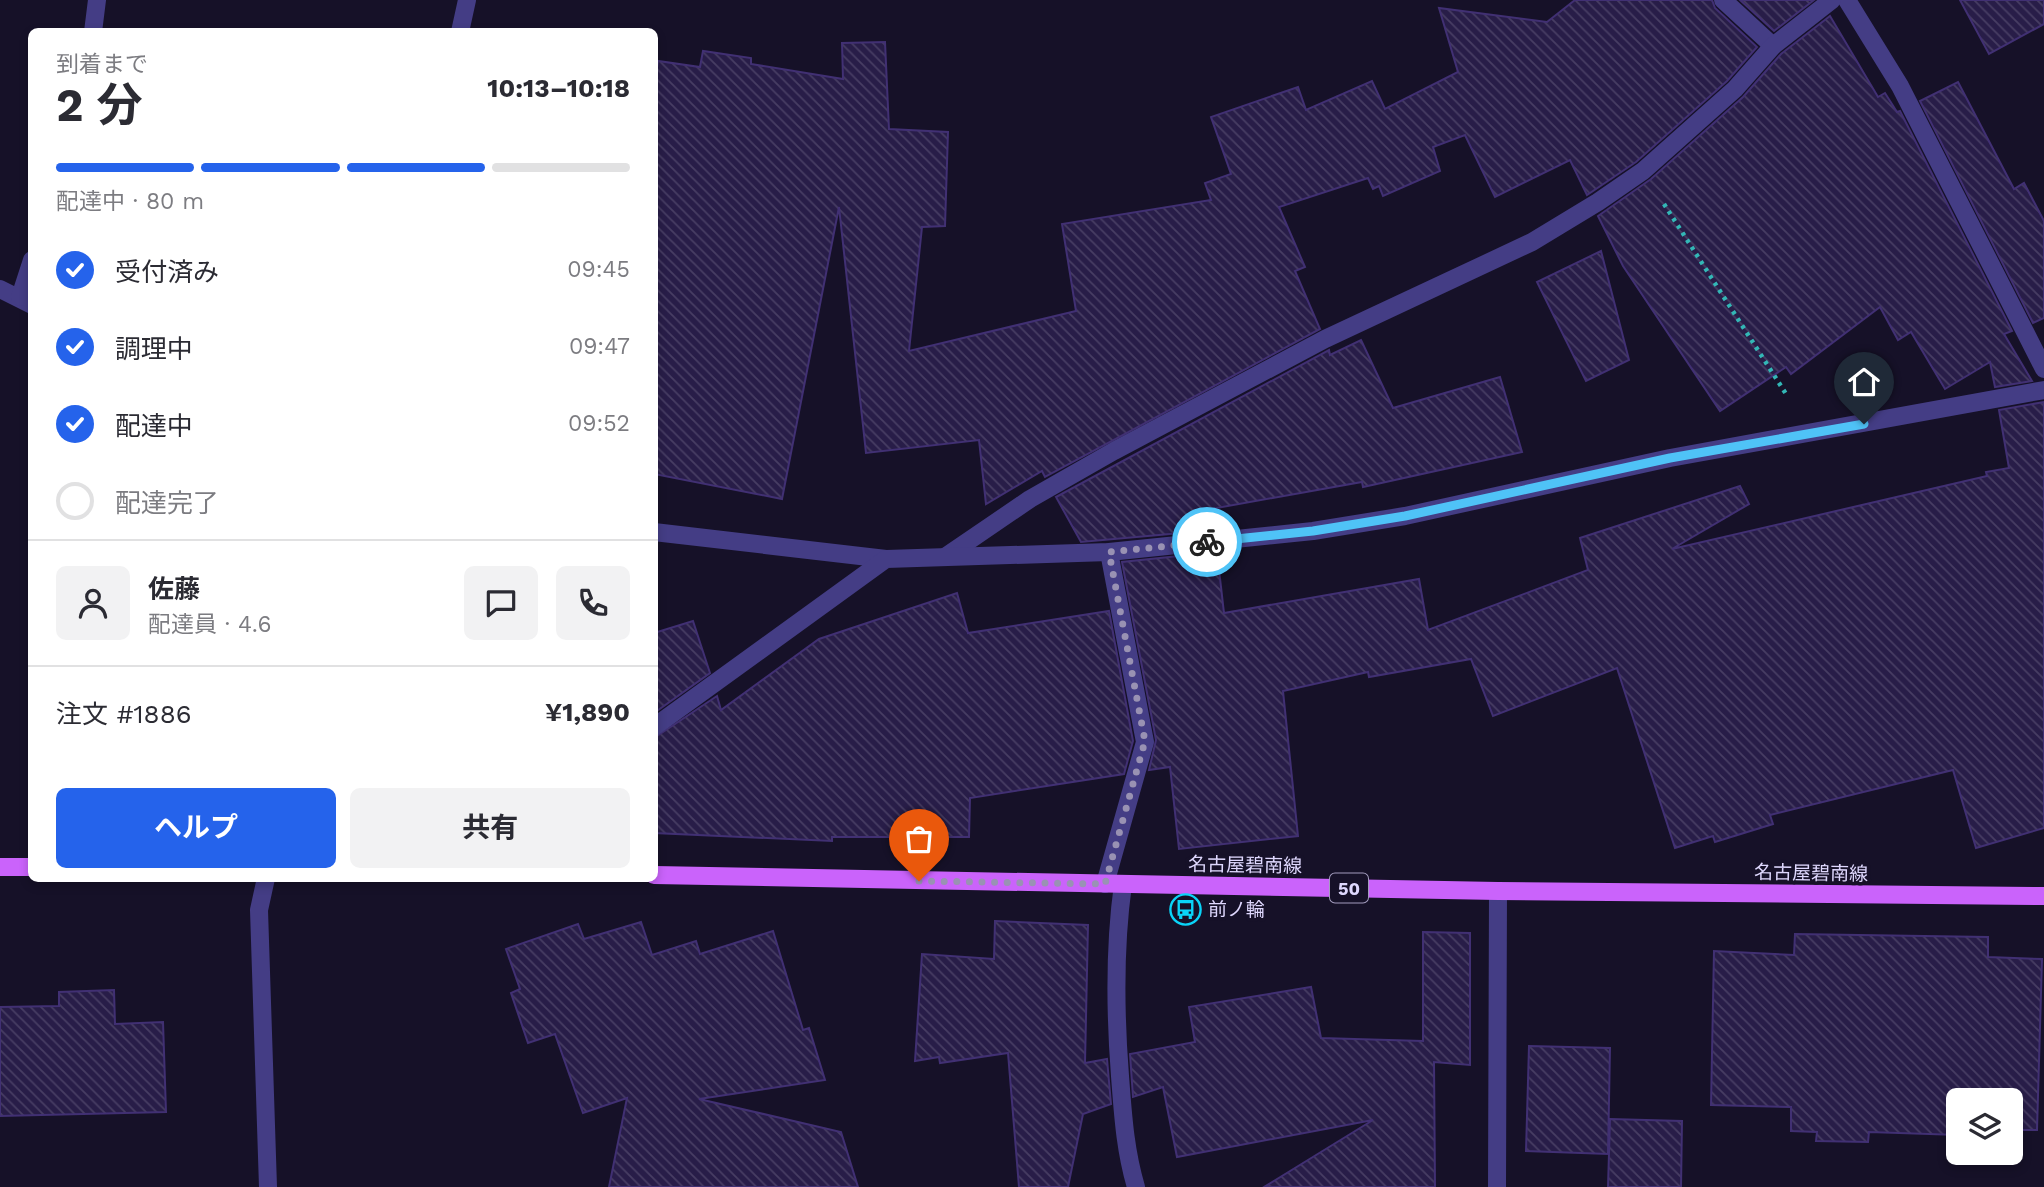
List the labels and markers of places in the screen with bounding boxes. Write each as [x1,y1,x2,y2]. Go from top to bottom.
pin [1834,352,1894,424]
pin [889,809,949,881]
bus stop icon: 前ノ輪 [1168,892,1202,926]
place label: 前ノ輪 [1208,898,1265,921]

